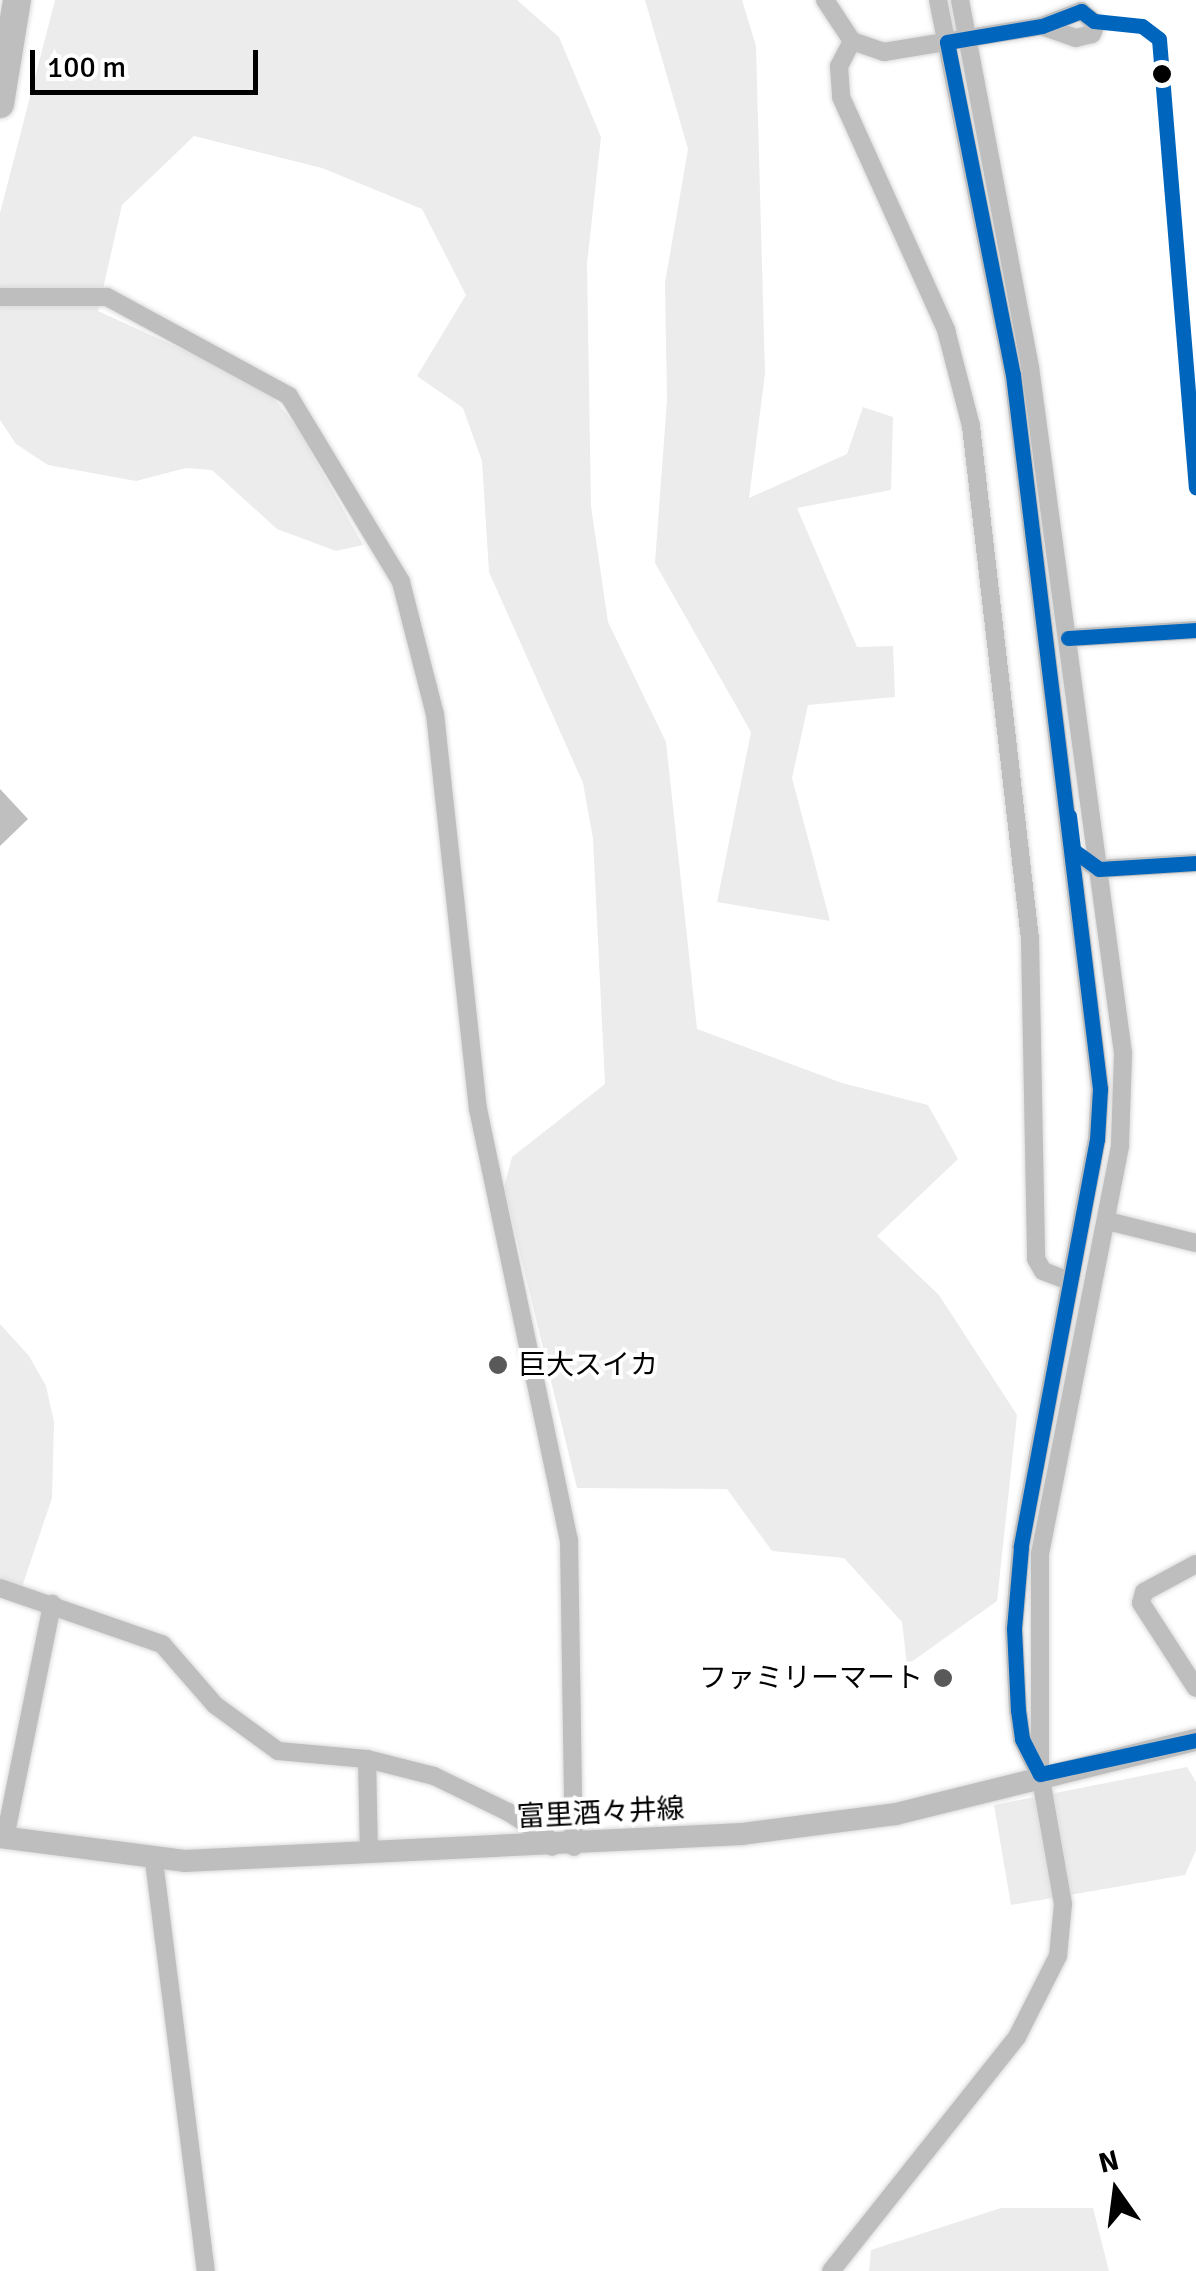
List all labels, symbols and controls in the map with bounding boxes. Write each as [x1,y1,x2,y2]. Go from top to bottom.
scale bar [35,30,262,92]
text: 100 m [47,49,126,86]
unlabelled marker [1152,64,1172,84]
place label: 巨大スイカ [518,1348,658,1382]
marker: 巨大スイカ [487,1354,509,1376]
place label: ファミリーマート [699,1661,923,1695]
marker: ファミリーマート [932,1667,954,1689]
street label: 富里酒々井線 [516,1792,686,1834]
north arrow [1066,2141,1166,2241]
text: N [1095,2143,1122,2181]

